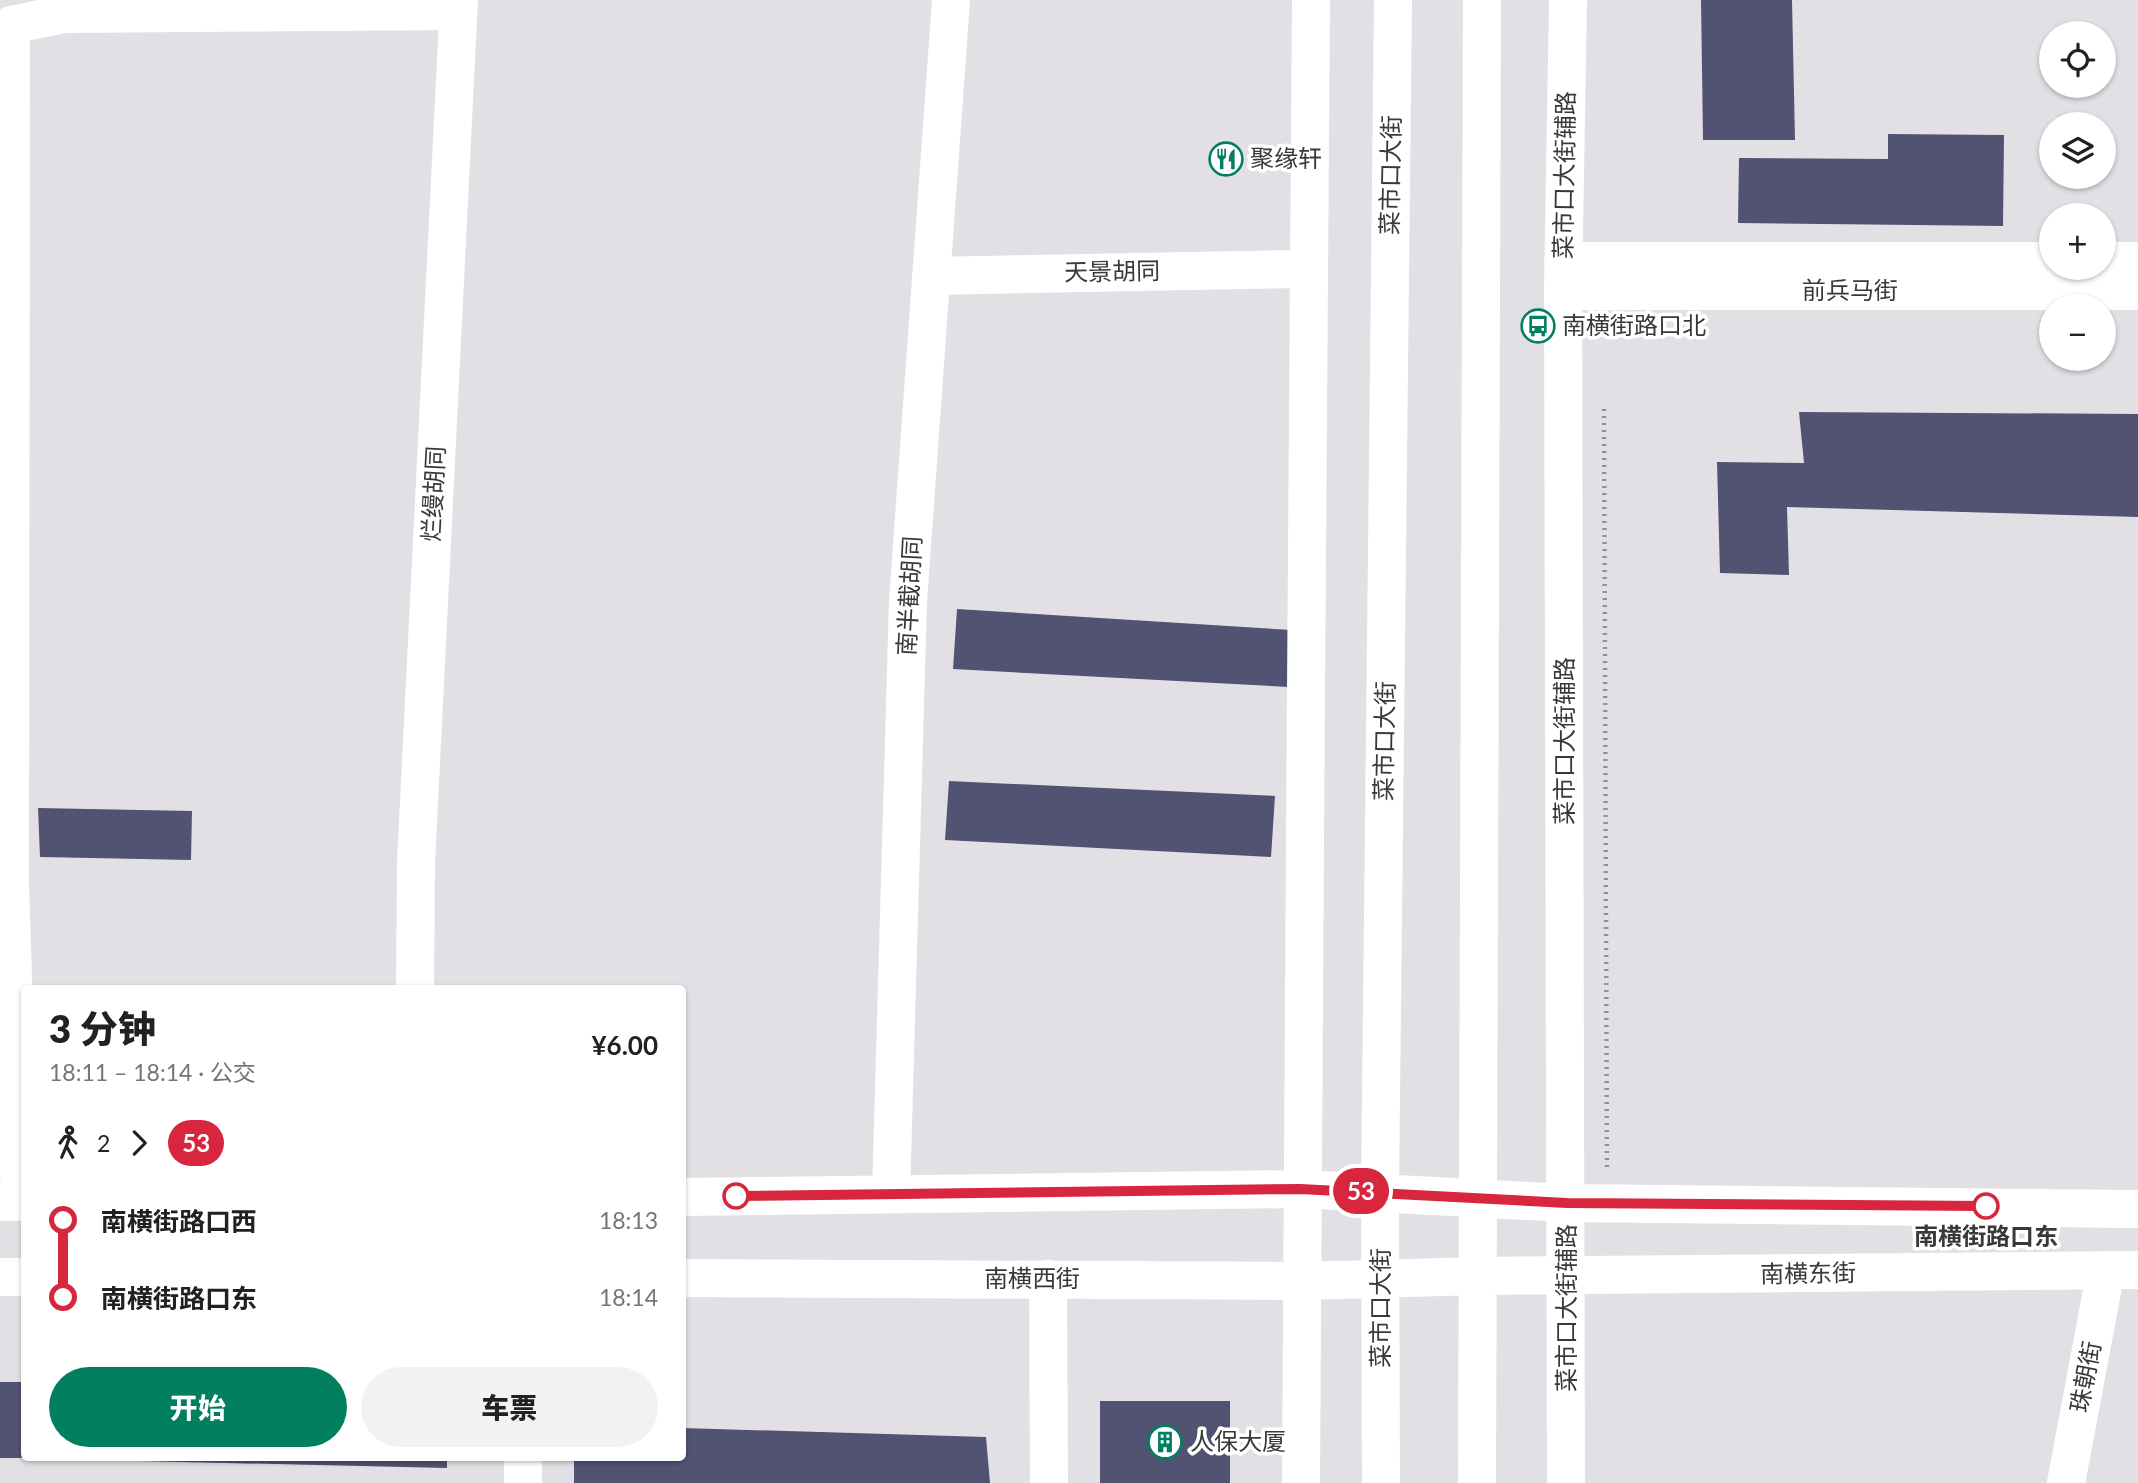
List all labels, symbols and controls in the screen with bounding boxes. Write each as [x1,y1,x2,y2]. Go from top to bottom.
map controls [2039,21,2116,371]
button: locate [2039,21,2116,98]
street label: 菜市口大街辅路 [1548,91,1579,259]
button: layers [2039,112,2116,189]
street label: 菜市口大街 [1374,115,1405,235]
restaurant icon: 聚缘轩 [1207,140,1245,178]
place label: 聚缘轩 [1250,143,1322,172]
button: + [2039,203,2116,280]
street label: 天景胡同 [1064,255,1160,286]
street label: 前兵马街 [1802,275,1898,304]
button: − [2039,294,2116,371]
bus stop icon: 南横街路口北 [1519,307,1557,345]
place label: 南横街路口北 [1562,310,1706,339]
street label: 烂缦胡同 [416,445,449,543]
street label: 南半截胡同 [891,535,926,657]
street label: 菜市口大街辅路 [1549,657,1578,825]
street label: 菜市口大街 [1368,681,1399,801]
text: 3 分钟 [49,1005,156,1051]
text: ¥6.00 [592,1029,658,1061]
text: 18:11 – 18:14 · 公交 [49,1058,256,1086]
icon: walk [49,1124,87,1162]
icon: forward [120,1124,158,1162]
text: 53 [182,1128,210,1157]
text: 2 [97,1129,110,1157]
line badge: 53 [1330,1168,1392,1214]
text: 53 [1347,1176,1375,1205]
unlabelled marker [723,1183,749,1209]
marker: 南横街路口东 [1973,1193,1999,1219]
text: 南横街路口西 [101,1205,257,1237]
text: 18:13 [599,1206,658,1234]
place label: 南横街路口东 [1914,1221,2058,1250]
street label: 菜市口大街辅路 [1551,1224,1580,1392]
street label: 菜市口大街 [1365,1248,1394,1368]
street label: 南横东街 [1760,1257,1856,1288]
street label: 南横西街 [984,1263,1080,1292]
text: 南横街路口东 [101,1282,257,1314]
text: 18:14 [599,1283,658,1311]
street label: 珠朝街 [2063,1339,2106,1415]
button: 开始 [49,1367,347,1447]
button: 车票 [361,1367,658,1447]
building icon: 人保大厦 [1146,1423,1184,1461]
place label: 人保大厦 [1190,1426,1286,1455]

